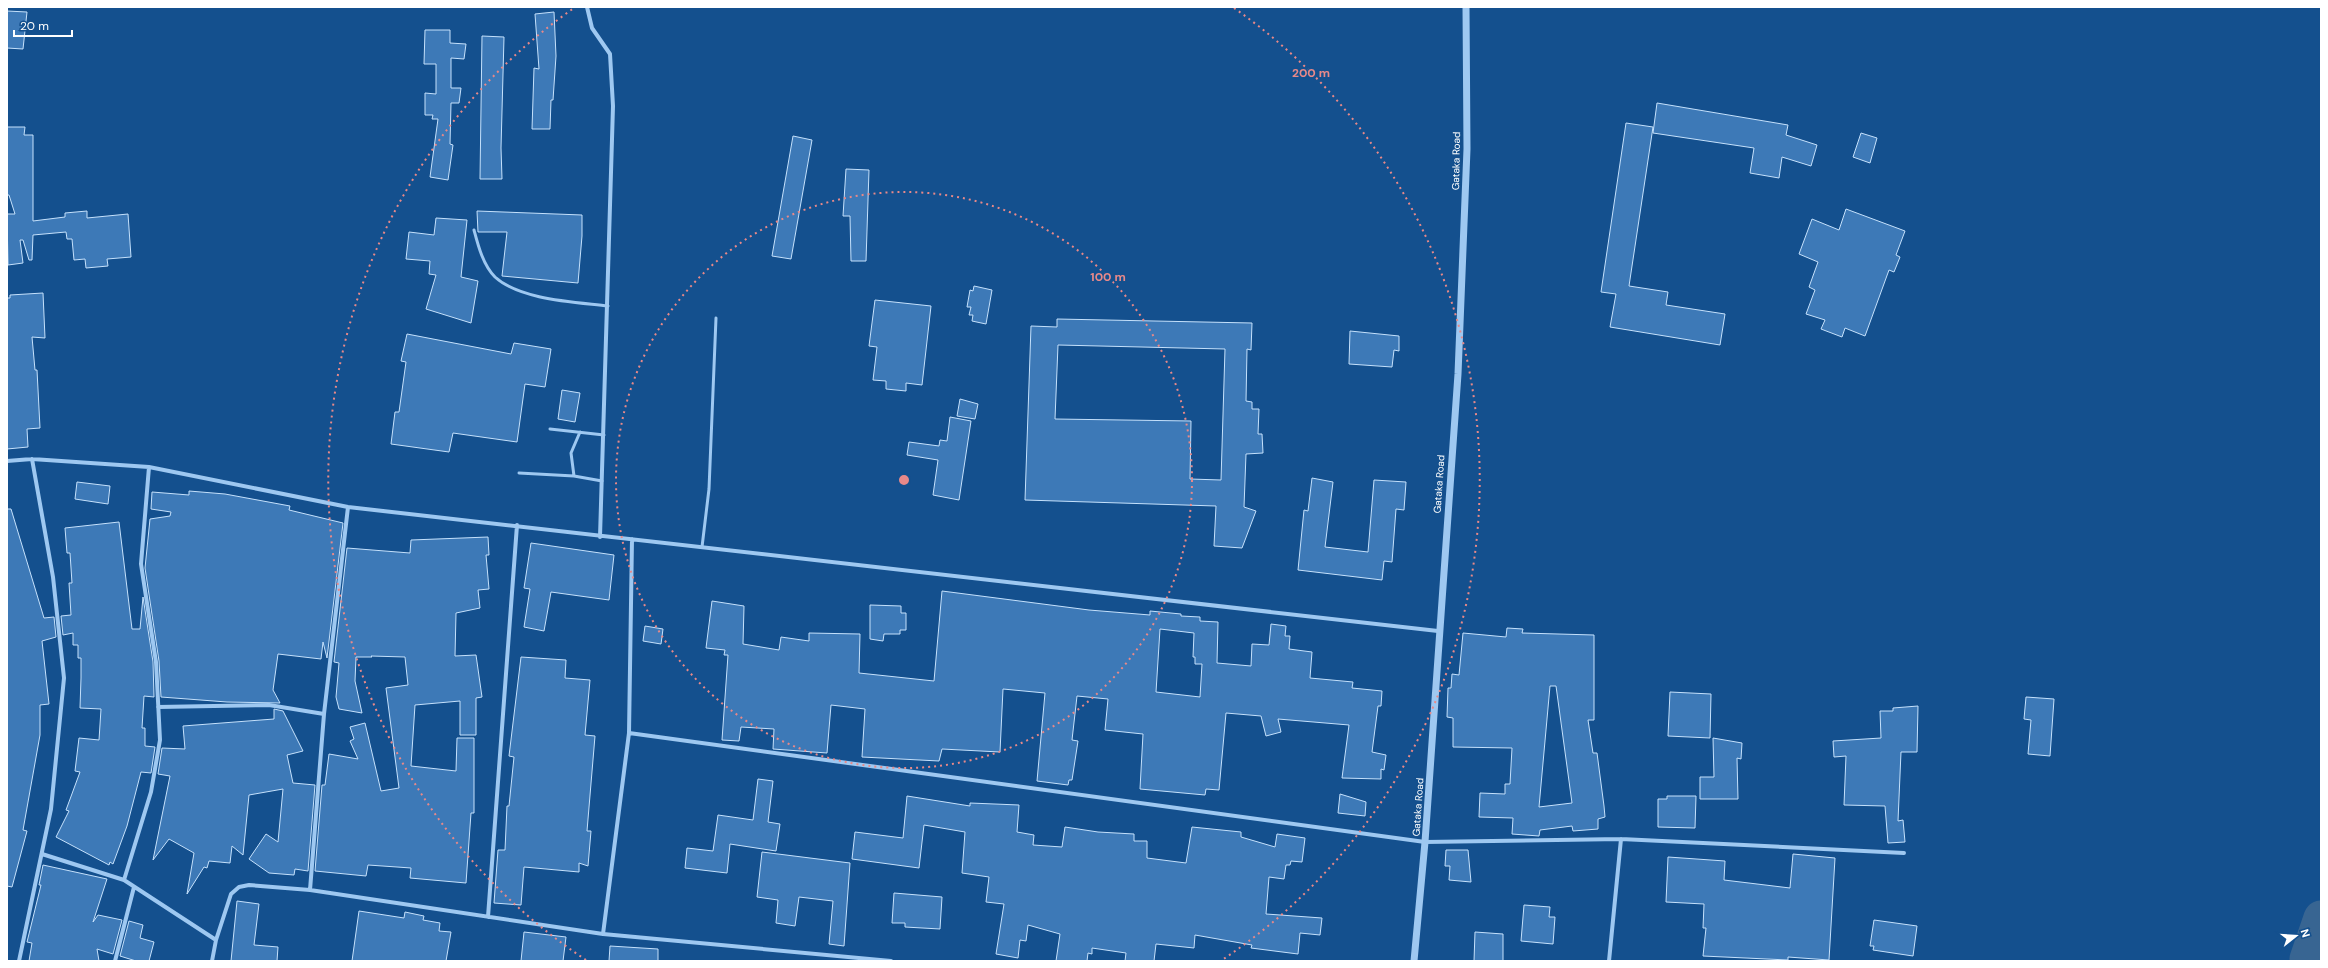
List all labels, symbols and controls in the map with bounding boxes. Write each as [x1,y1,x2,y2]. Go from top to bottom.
scale bar [14,12,72,38]
text: 20 m [20,18,49,34]
text: 200 m [1292,65,1330,81]
street label: Gataka Road [1449,132,1463,190]
text: 100 m [1090,269,1126,285]
street label: Gataka Road [1430,454,1448,514]
centre of rings [897,473,911,487]
street label: Gataka Road [1409,777,1427,837]
north arrow [2276,916,2316,956]
text: N [2298,927,2313,939]

